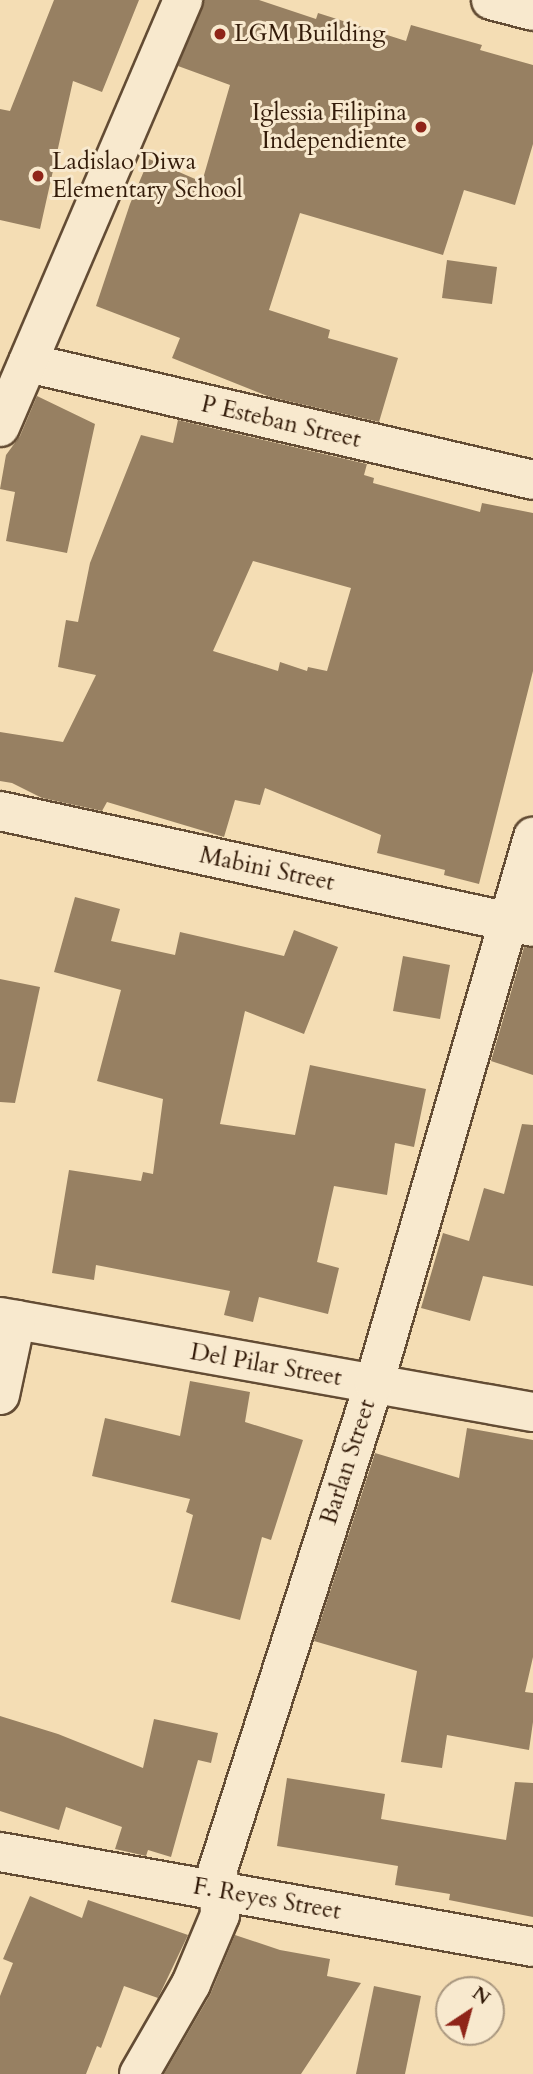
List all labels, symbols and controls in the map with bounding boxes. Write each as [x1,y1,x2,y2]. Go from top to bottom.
place label: LGM Building [234,20,386,48]
marker: LGM Building [212,26,228,42]
place label: Iglessia Filipina Independiente [252,99,407,155]
marker: Iglessia Filipina Independiente [413,119,429,135]
place label: Ladislao Diwa Elementary School [52,148,243,204]
marker: Ladislao Diwa Elementary School [30,168,46,184]
street label: P Esteban Street [198,390,364,454]
street label: Mabini Street [197,841,337,897]
street label: Del Pilar Street [188,1338,344,1392]
street label: Barlan Street [314,1396,382,1528]
street label: F. Reyes Street [191,1872,343,1926]
north arrow [435,1976,505,2046]
text: N [467,1980,495,2011]

